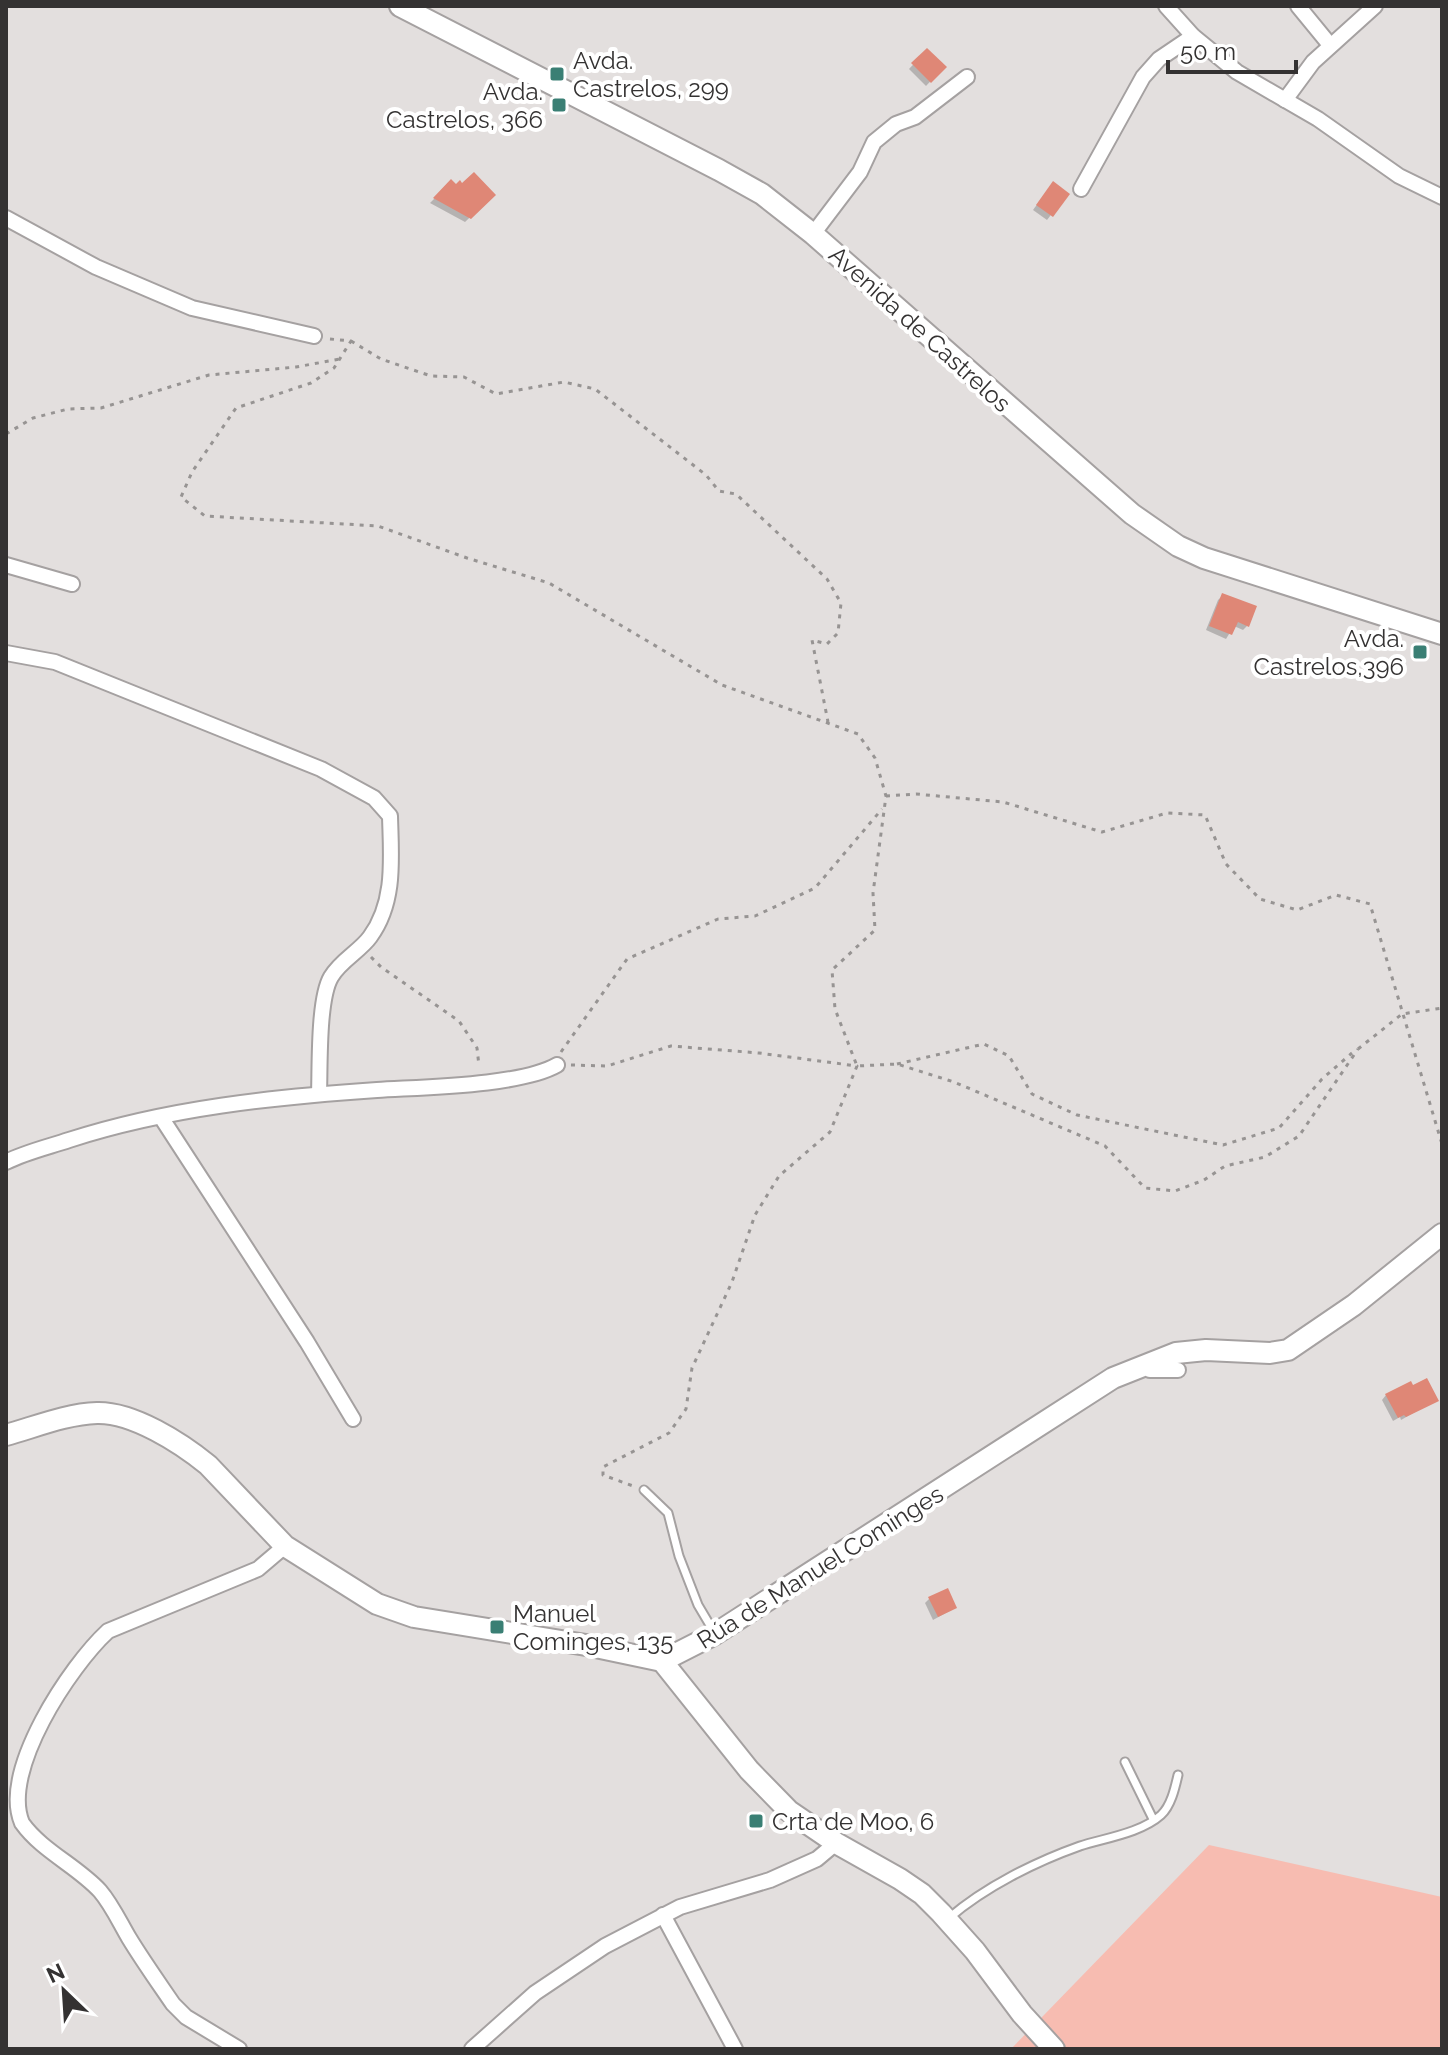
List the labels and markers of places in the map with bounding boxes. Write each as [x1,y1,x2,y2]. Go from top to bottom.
place label: Avda. Castrelos, 299 [573,46,729,103]
marker: Avda. Castrelos, 299 [548,65,566,83]
place label: Avda. Castrelos, 366 [386,77,543,134]
marker: Avda. Castrelos, 366 [550,96,568,114]
place label: Avda. Castrelos,396 [1254,624,1404,681]
marker: Avda. Castrelos,396 [1411,643,1429,661]
place label: Manuel Cominges, 135 [513,1599,673,1656]
marker: Manuel Cominges, 135 [488,1618,506,1636]
place label: Crta de Moo, 6 [772,1807,934,1836]
marker: Crta de Moo, 6 [747,1812,765,1830]

